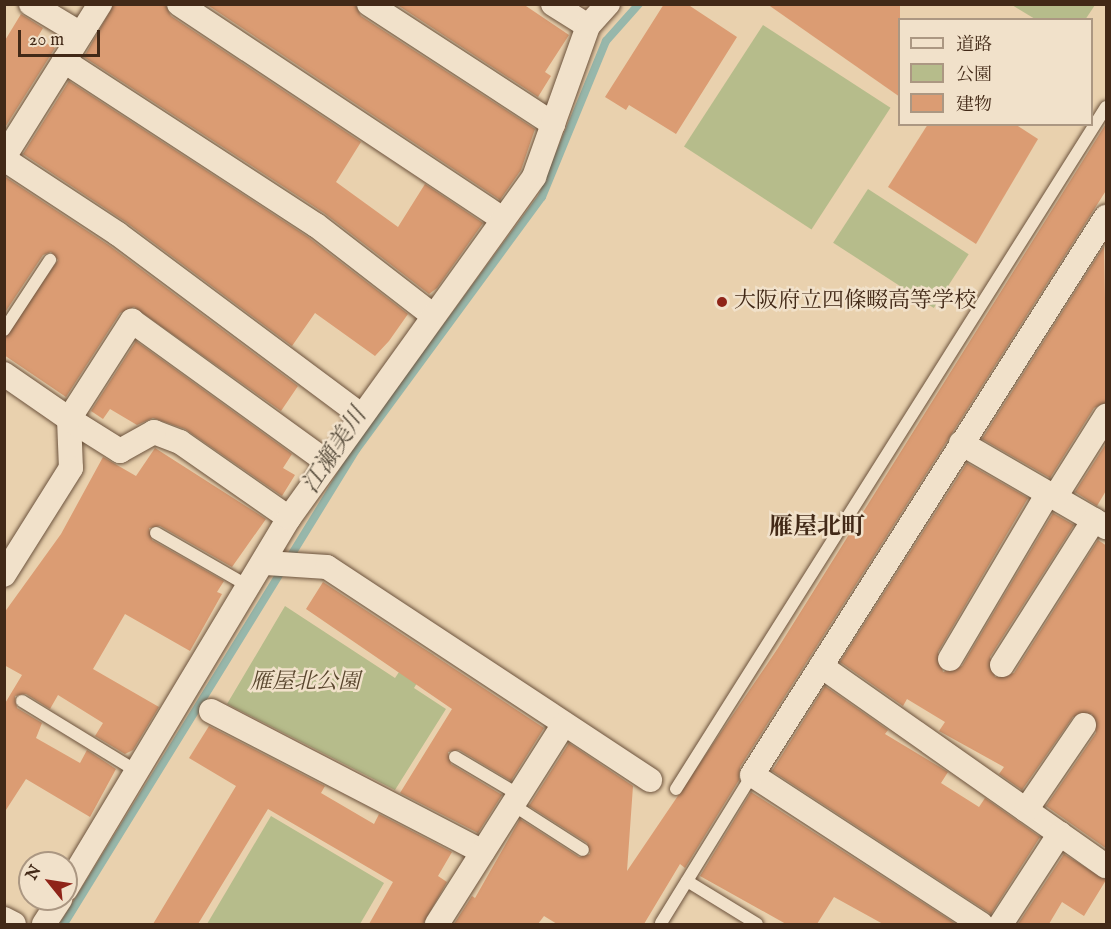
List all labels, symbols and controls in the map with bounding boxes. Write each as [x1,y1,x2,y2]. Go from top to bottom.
scale bar [21,18,104,56]
legend [898,18,1093,126]
text: 20 m [29,29,64,52]
text: 道路 [956,34,992,57]
text: 公園 [956,64,992,87]
text: 建物 [956,94,992,117]
place label: 大阪府立四條畷高等学校 [734,289,976,315]
marker: 大阪府立四條畷高等学校 [715,295,729,309]
water label: 江瀬美川 [297,403,373,499]
district label: 雁屋北町 [769,514,865,542]
park label: 雁屋北公園 [250,670,360,696]
north arrow [18,851,78,911]
text: N [22,862,46,884]

